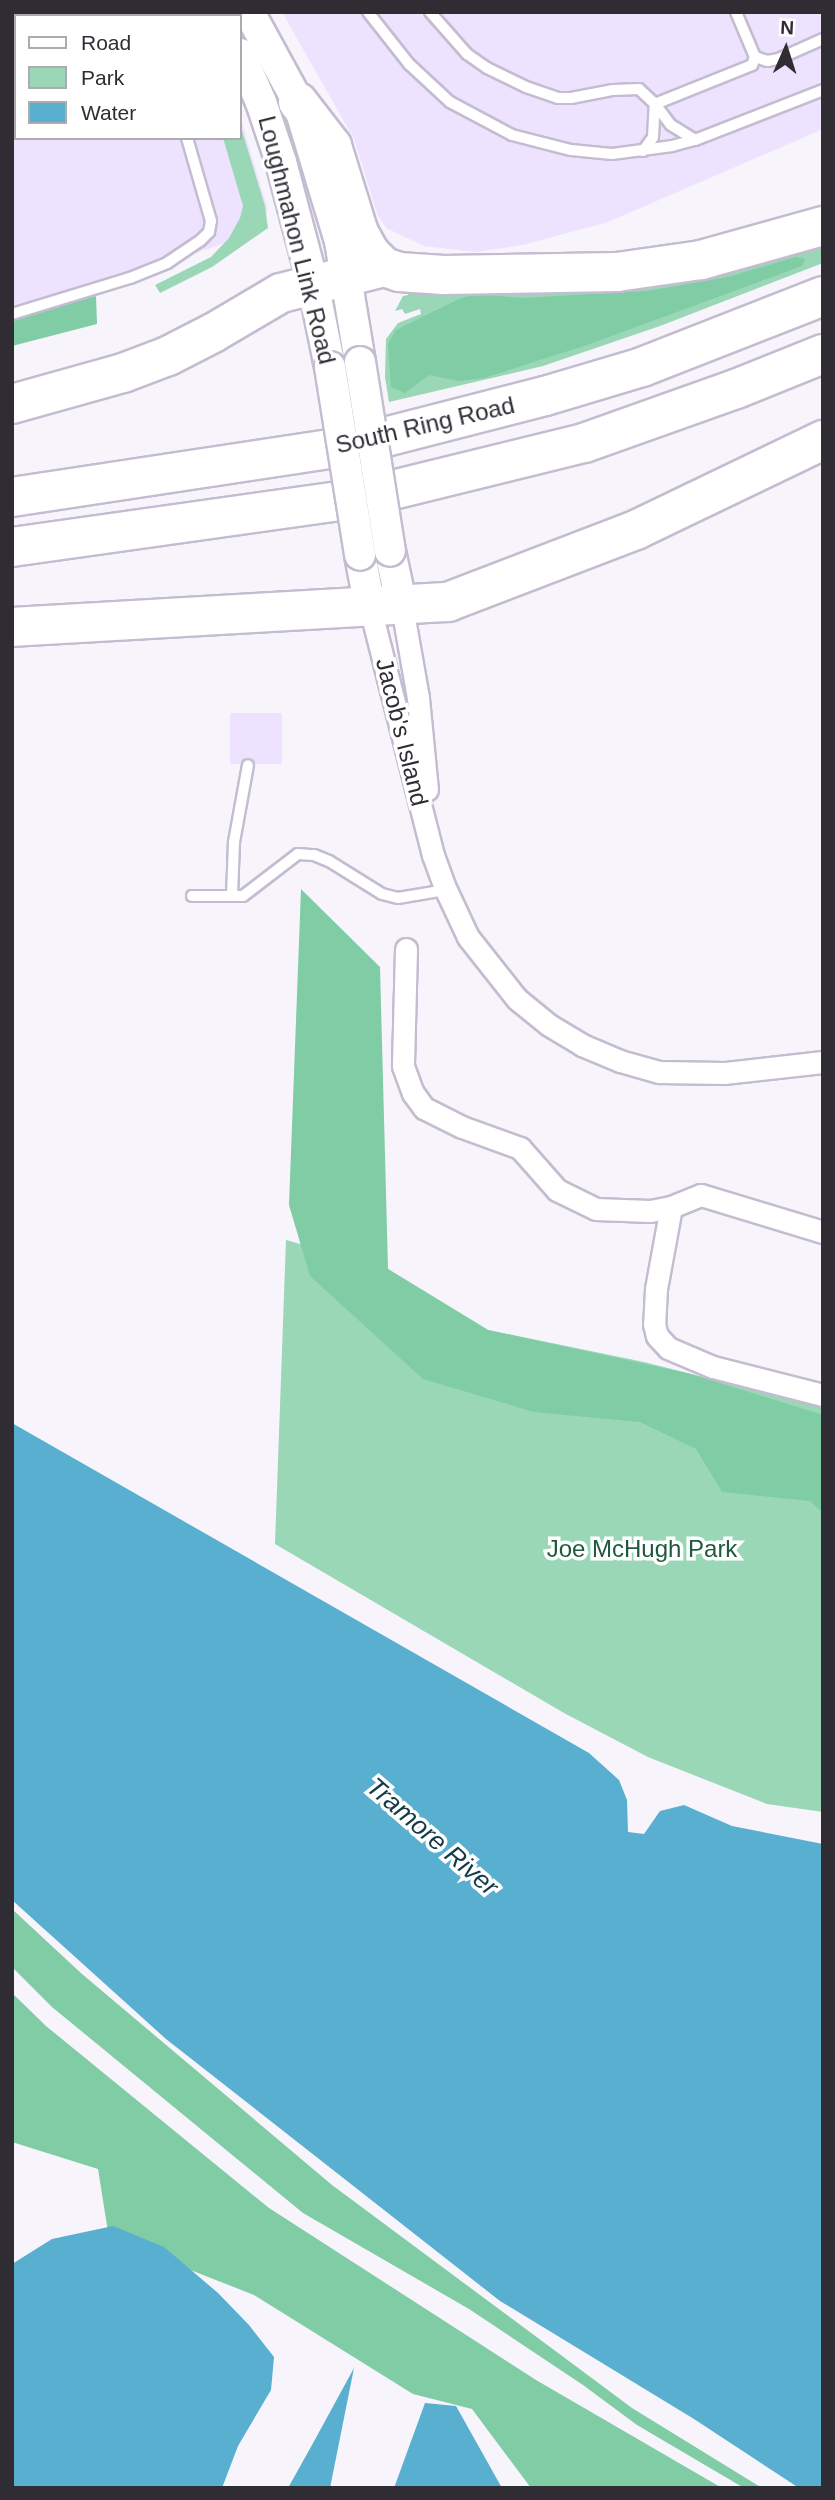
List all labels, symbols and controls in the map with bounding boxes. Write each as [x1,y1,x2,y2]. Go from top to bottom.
legend [14,14,242,140]
north arrow [751,14,821,84]
text: N [780,17,795,38]
text: Road [81,31,131,54]
text: Park [81,66,124,89]
text: Water [81,101,136,124]
street label: Loughmahon Link Road [252,113,342,367]
street label: South Ring Road [333,390,517,460]
street label: Jacob's Island [370,655,434,809]
park label: Joe McHugh Park [547,1535,737,1563]
water label: Tramore River [360,1771,504,1903]

